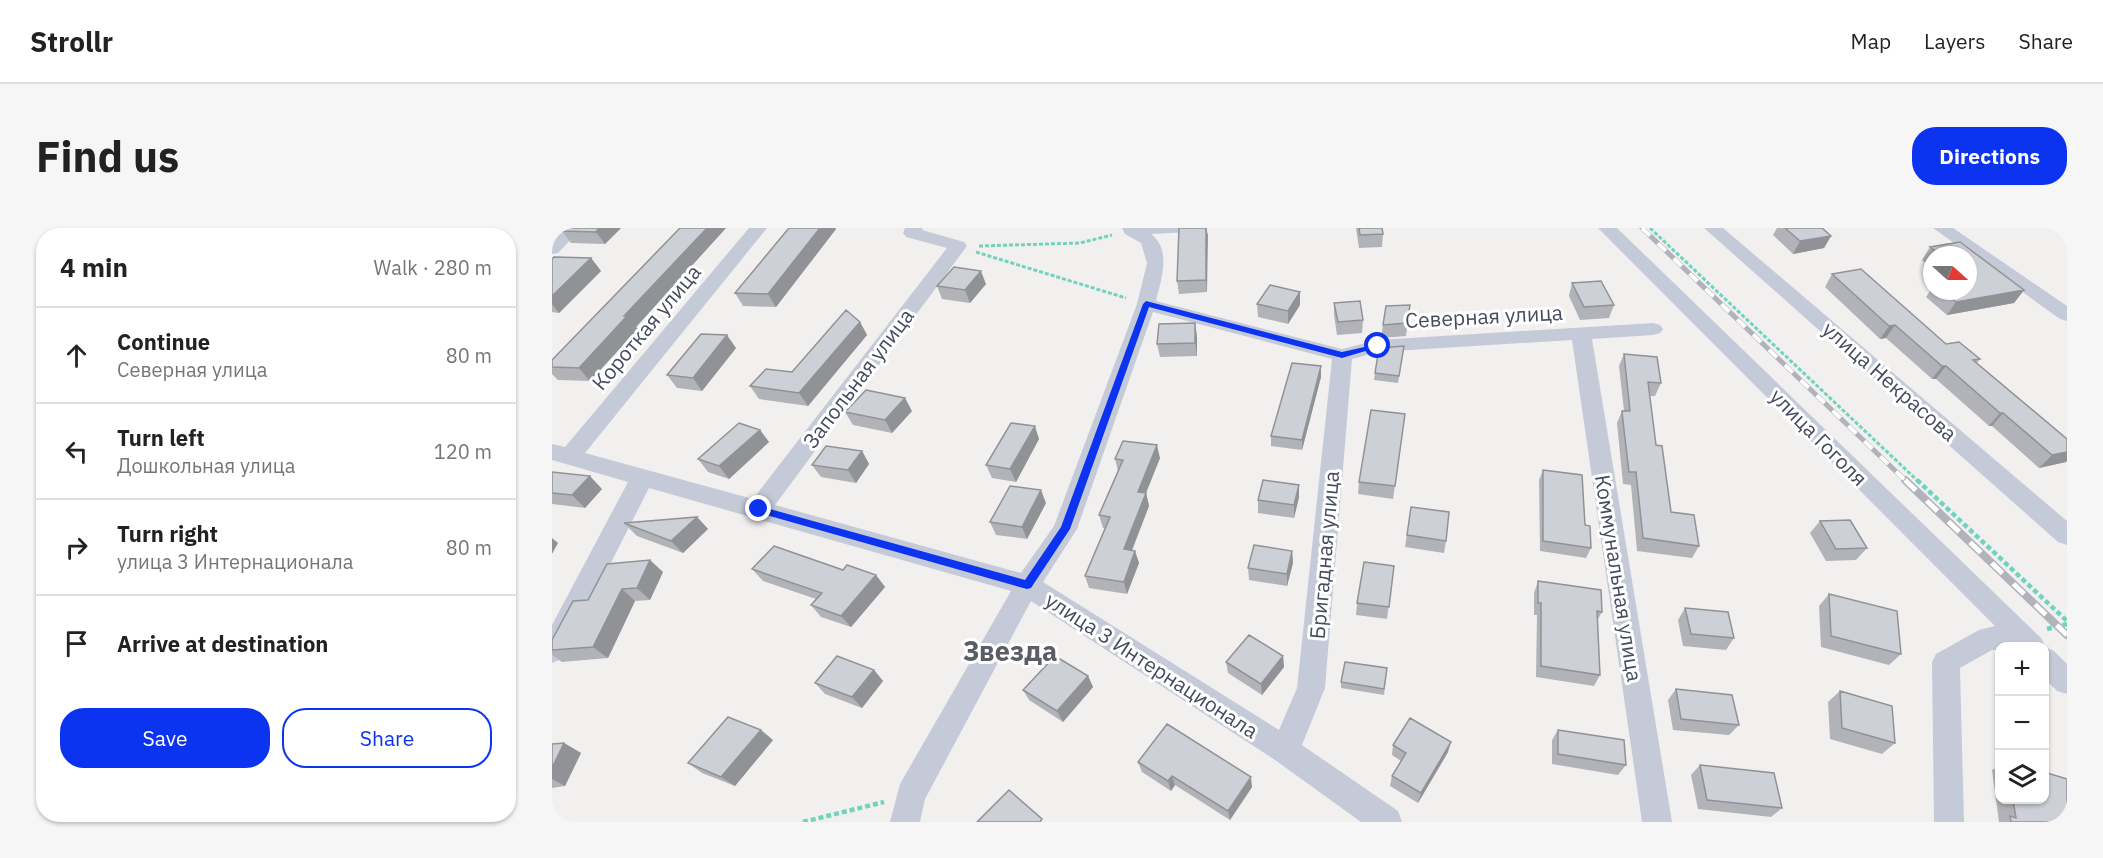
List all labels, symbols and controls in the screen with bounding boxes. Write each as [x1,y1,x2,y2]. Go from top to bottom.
text: Strollr [30,23,113,60]
text: Map [1851,27,1891,55]
text: Layers [1924,27,1986,55]
text: Share [2019,27,2073,55]
button: Directions [1912,127,2067,185]
text: Find us [36,129,179,184]
north arrow [1923,246,1977,300]
text: 4 min [60,250,128,284]
text: Walk · 280 m [374,254,492,281]
street label: Короткая улица [585,258,707,396]
street label: Северная улица [1404,298,1564,334]
street label: Запольная улица [796,302,920,454]
street label: улица Некрасова [1817,315,1963,447]
text: Continue [117,327,210,356]
route start [1364,332,1390,358]
icon: ahead [60,339,93,372]
text: 80 m [446,342,492,369]
text: Северная улица [117,356,267,383]
street label: улица Гоголя [1764,382,1874,492]
text: Turn left [117,423,205,452]
icon: left [60,435,93,468]
text: 120 m [434,438,492,465]
text: Дошкольная улица [117,452,295,479]
street label: Бригадная улица [1303,470,1345,640]
street label: Коммунальная улица [1589,472,1649,684]
route end [745,495,771,521]
text: Turn right [117,519,218,548]
icon: right [60,531,93,564]
text: 80 m [446,534,492,561]
text: улица 3 Интернационала [117,548,354,575]
street label: улица 3 Интернационала [1040,586,1264,744]
icon: arrive [60,627,93,660]
text: Arrive at destination [117,629,328,658]
district label: Звезда [963,633,1057,668]
map controls [1995,642,2049,804]
button: + [1995,642,2049,696]
button: − [1995,696,2049,750]
button: Save [60,708,270,768]
button: Share [282,708,492,768]
button: layers [1995,750,2049,804]

